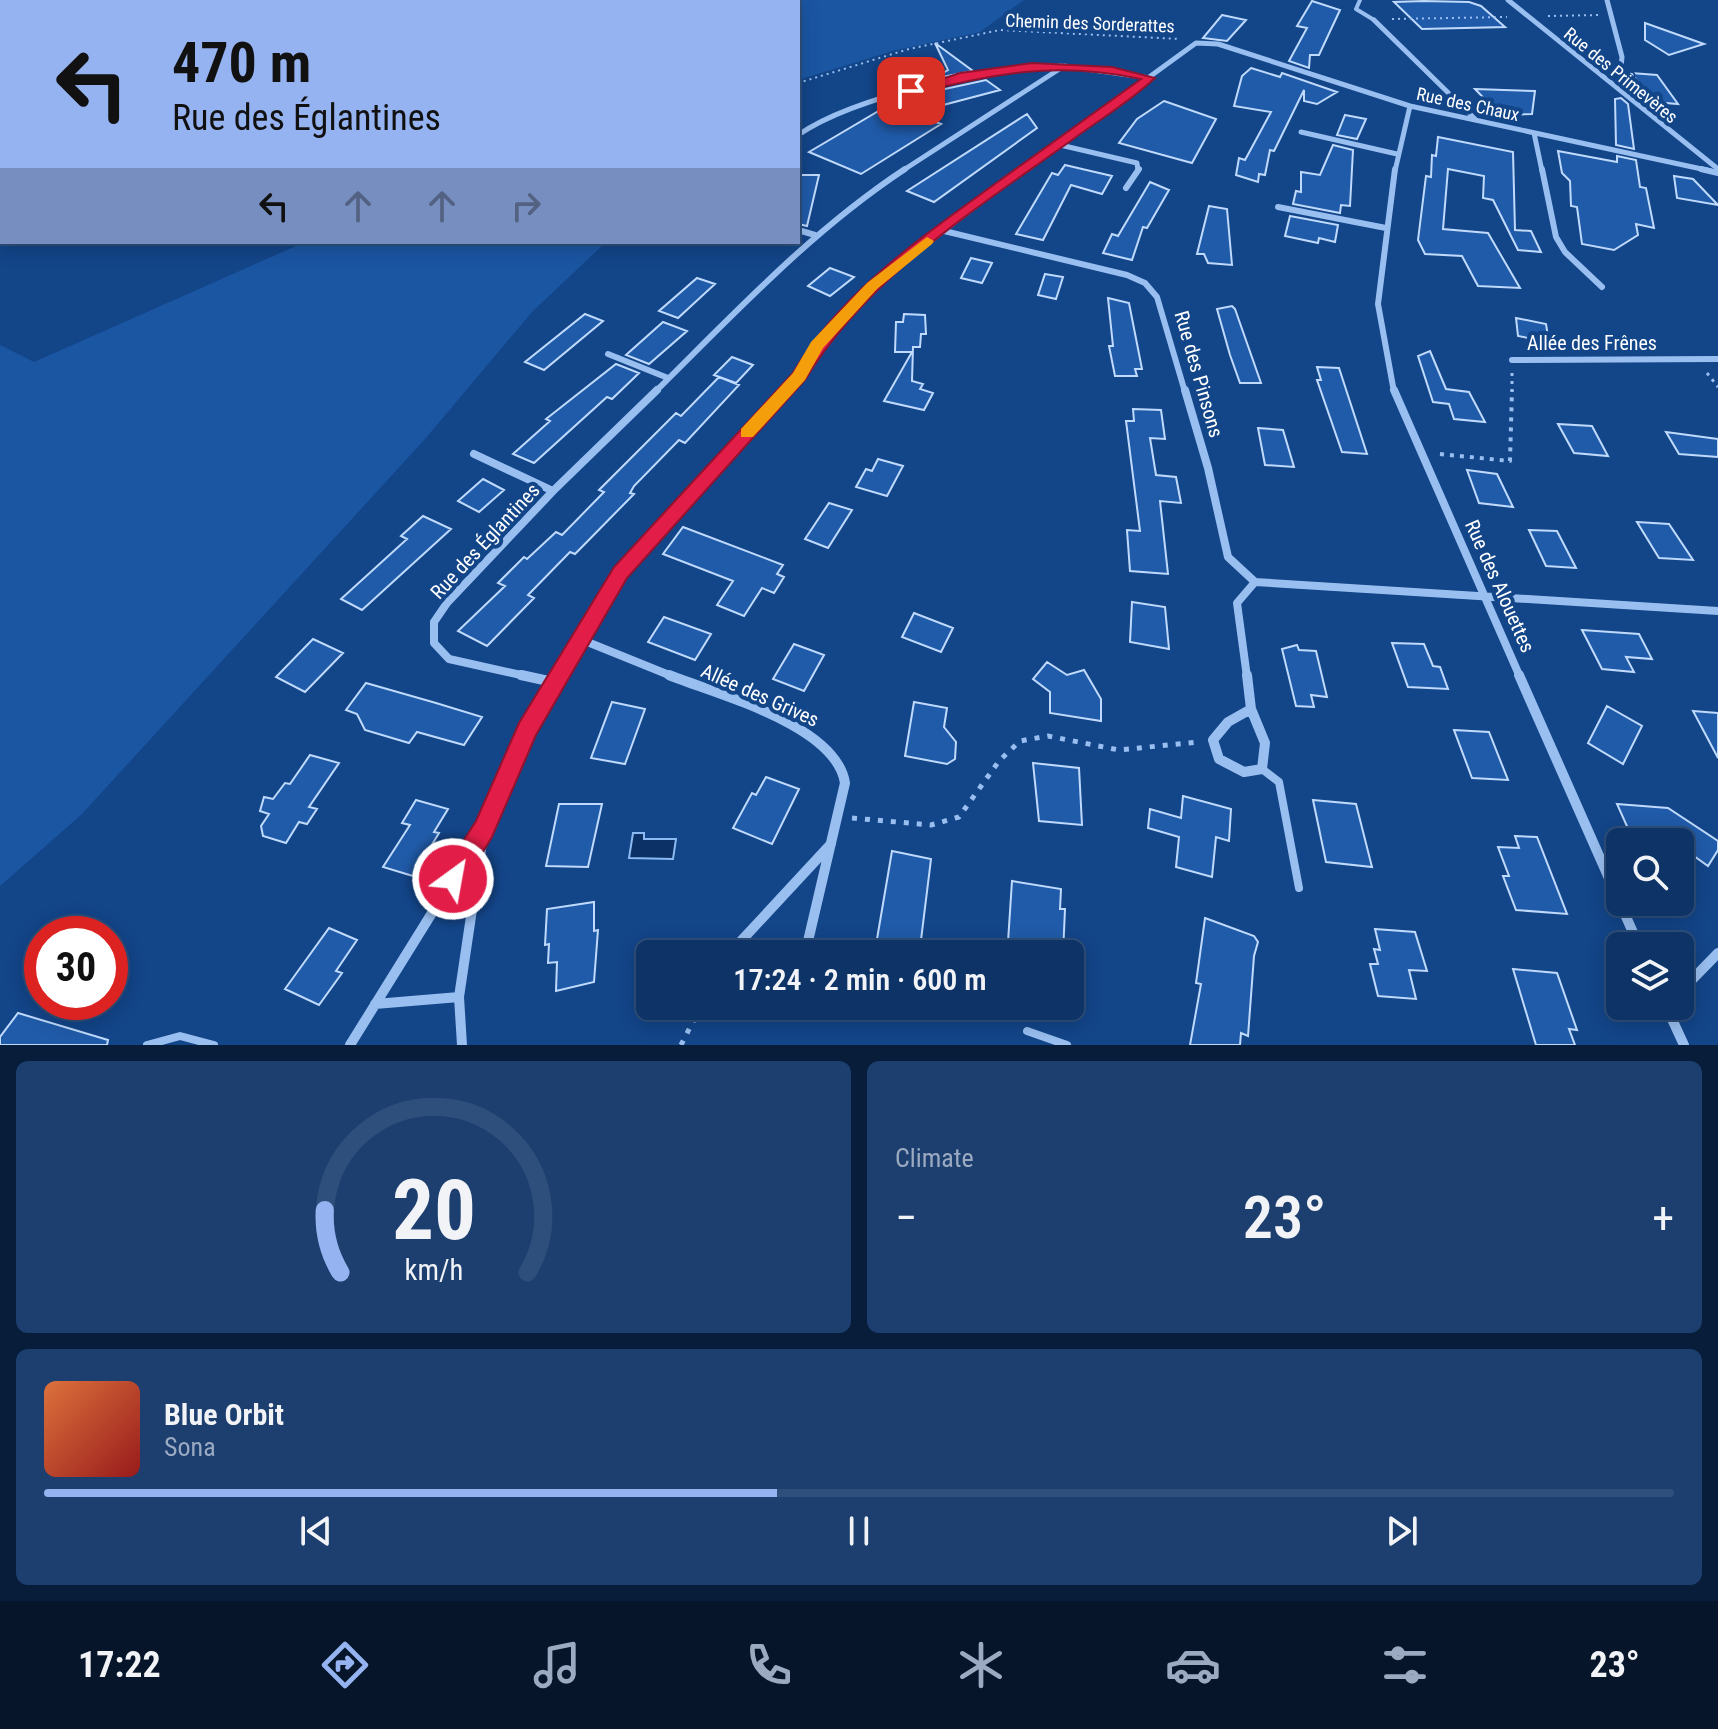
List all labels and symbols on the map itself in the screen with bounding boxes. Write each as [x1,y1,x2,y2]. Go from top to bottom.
street label: Chemin des Sorderattes [1005,10,1175,36]
street label: Rue des Primevères [1560,23,1682,127]
pin [877,57,945,125]
street label: Rue des Chaux [1415,83,1521,125]
street label: Rue des Pinsons [1169,308,1229,440]
street label: Allée des Frênes [1527,331,1657,355]
street label: Rue des Églantines [425,478,545,604]
street label: Rue des Alouettes [1460,516,1540,656]
street label: Allée des Grives [697,658,823,732]
position arrow [411,837,495,921]
speed limit sign: 30 [24,916,128,1020]

